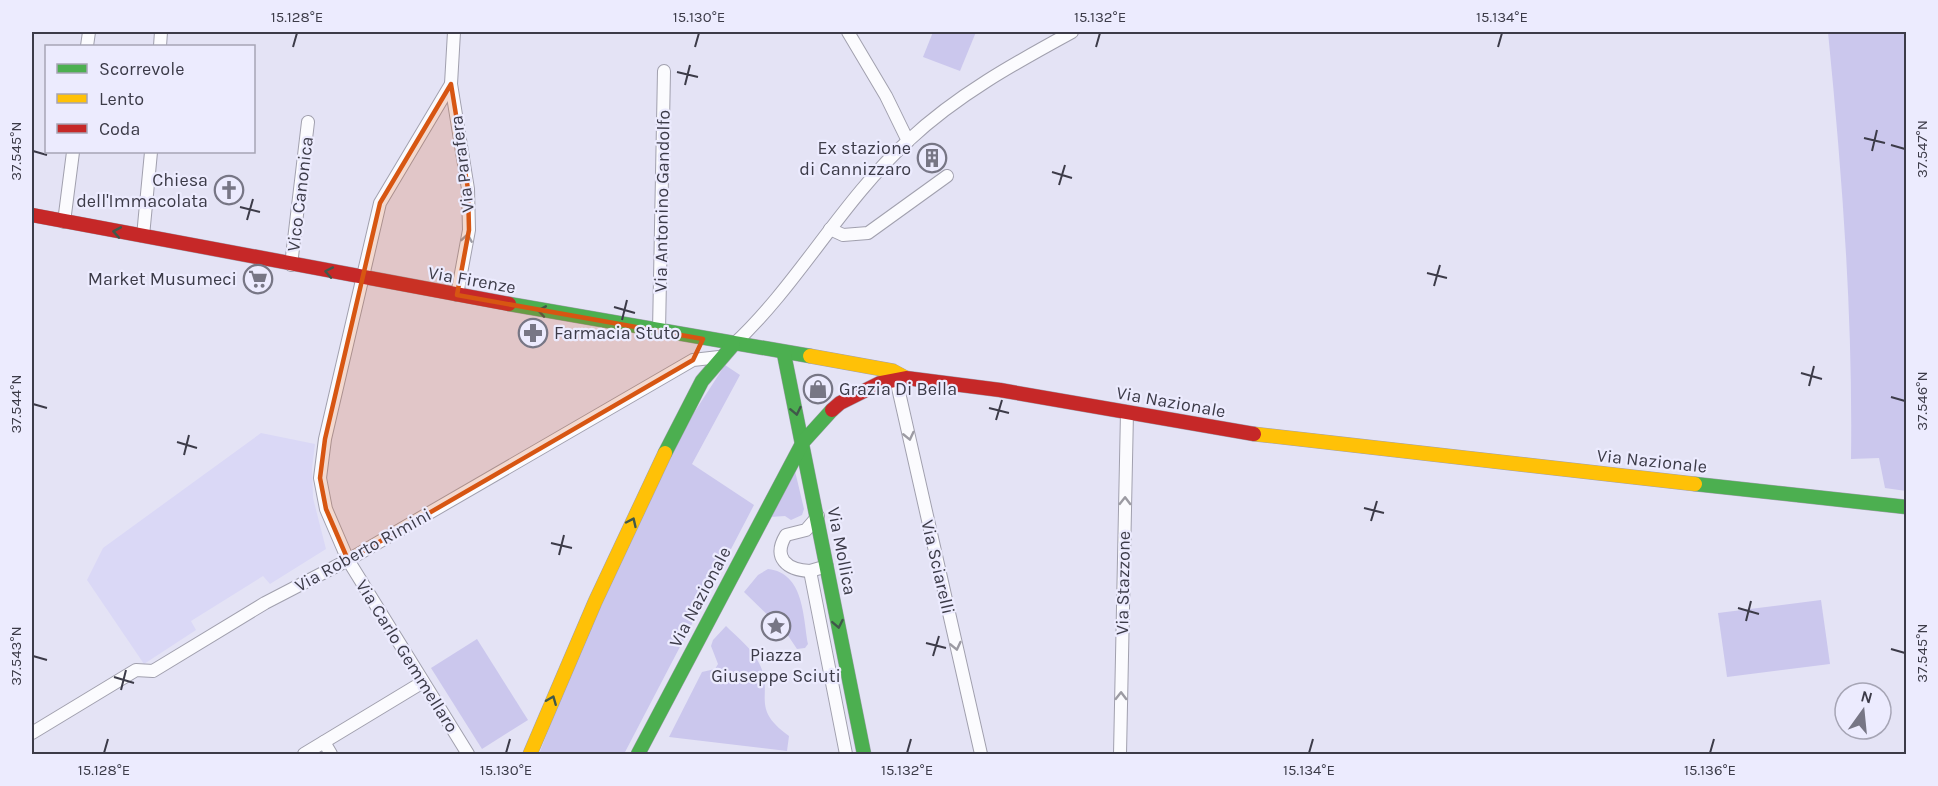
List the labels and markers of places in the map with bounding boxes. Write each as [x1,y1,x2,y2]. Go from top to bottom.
place label: Ex stazione di Cannizzaro [799,137,911,180]
building icon: Ex stazione di Cannizzaro [916,142,948,174]
place label: Chiesa dell'Immacolata [76,169,208,212]
church icon: Chiesa dell'Immacolata [213,174,245,206]
supermarket icon: Market Musumeci [242,263,274,295]
place label: Market Musumeci [88,268,237,290]
pharmacy icon: Farmacia Stuto [517,317,549,349]
place label: Farmacia Stuto [554,322,680,344]
shop icon: Grazia Di Bella [802,373,834,405]
place label: Grazia Di Bella [839,378,957,400]
place icon: Piazza Giuseppe Sciuti [760,610,792,642]
place label: Piazza Giuseppe Sciuti [711,644,841,687]

